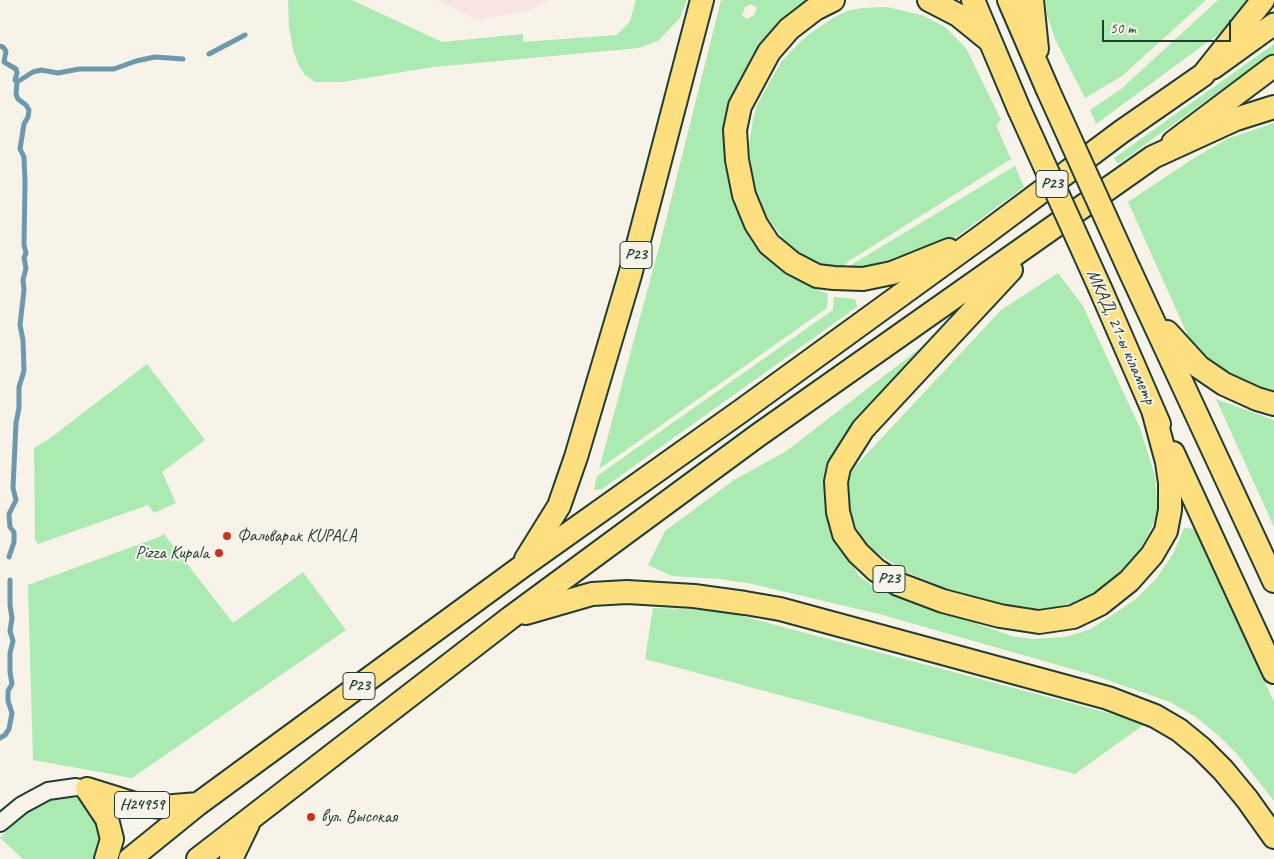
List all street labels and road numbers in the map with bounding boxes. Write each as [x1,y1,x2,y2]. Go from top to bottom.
road number: Р23 [1036,170,1068,198]
road number: Р23 [620,242,652,268]
street label: МКАД, 21-ы кіламетр [1082,266,1160,408]
road number: Р23 [873,566,905,592]
road number: Р23 [343,672,375,699]
road number: Н24959 [114,792,170,818]

